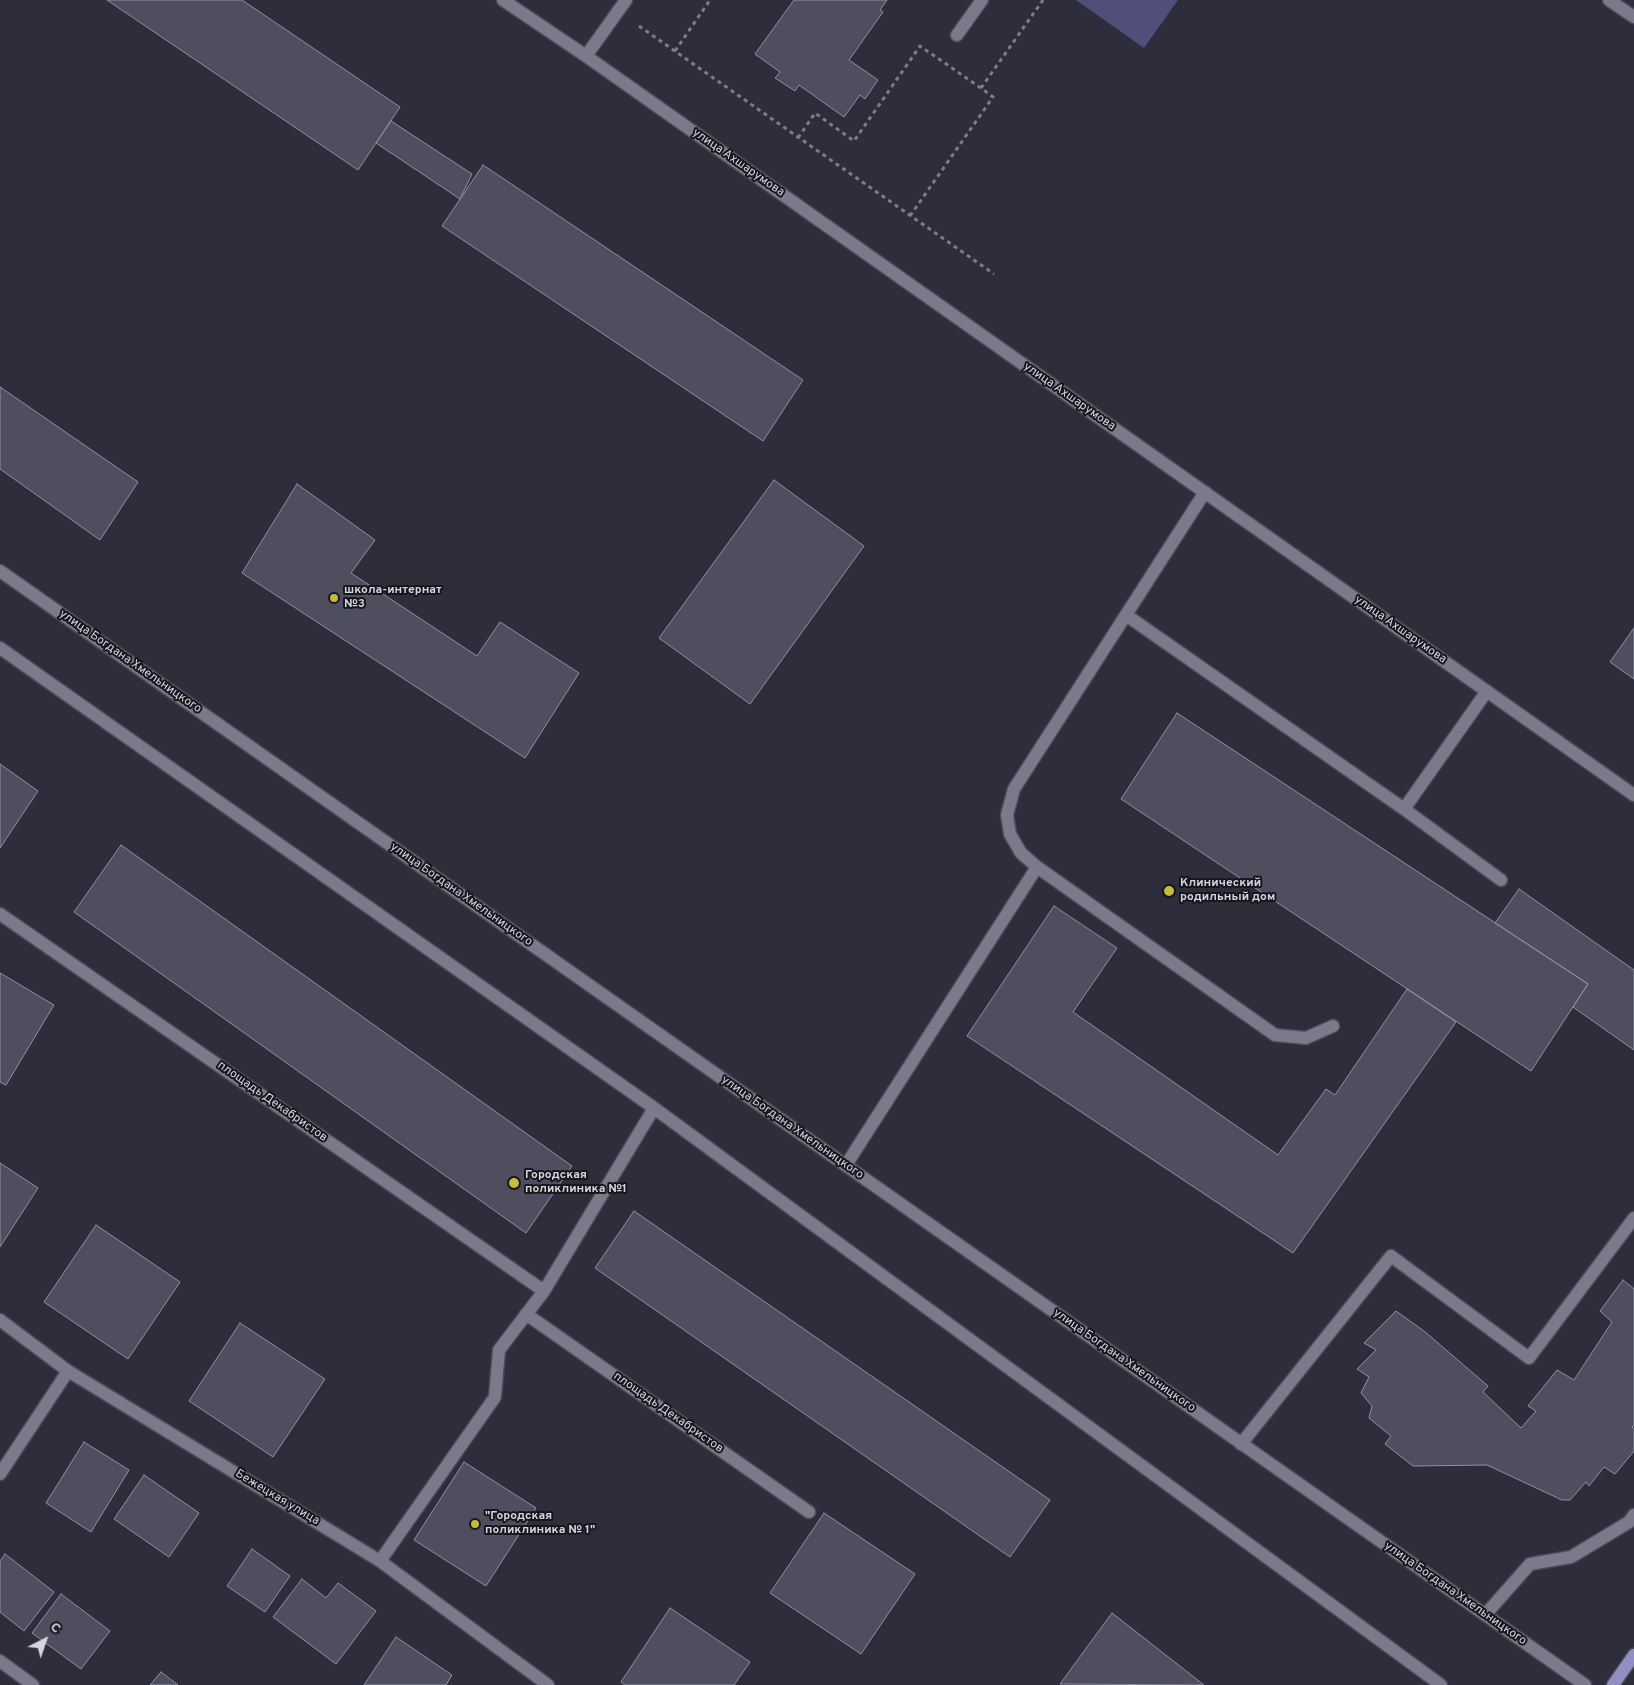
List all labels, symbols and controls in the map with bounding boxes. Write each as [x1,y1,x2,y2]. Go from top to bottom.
street label: улица Ахшарумова [689,126,787,200]
street label: улица Ахшарумова [1020,360,1118,434]
place label: школа-интернат №3 [344,584,442,612]
marker: школа-интернат №3 [328,592,340,604]
street label: улица Ахшарумова [1351,593,1449,667]
street label: улица Богдана Хмельницкого [56,607,204,717]
street label: улица Богдана Хмельницкого [387,840,535,950]
place label: Клинический родильный дом [1180,877,1275,905]
marker: Клинический родильный дом [1162,884,1176,898]
street label: площадь Декабристов [214,1059,330,1145]
street label: улица Богдана Хмельницкого [718,1073,866,1183]
place label: Городская поликлиника №1 [525,1169,627,1197]
marker: Городская поликлиника №1 [507,1176,521,1190]
street label: улица Богдана Хмельницкого [1050,1306,1198,1416]
street label: площадь Декабристов [610,1370,726,1456]
street label: Бежецкая улица [232,1467,322,1529]
place label: "Городская поликлиника № 1" [485,1510,595,1538]
marker: "Городская поликлиника № 1" [469,1518,481,1530]
street label: улица Богдана Хмельницкого [1381,1539,1529,1649]
north arrow [20,1615,70,1665]
text: С [46,1619,64,1638]

